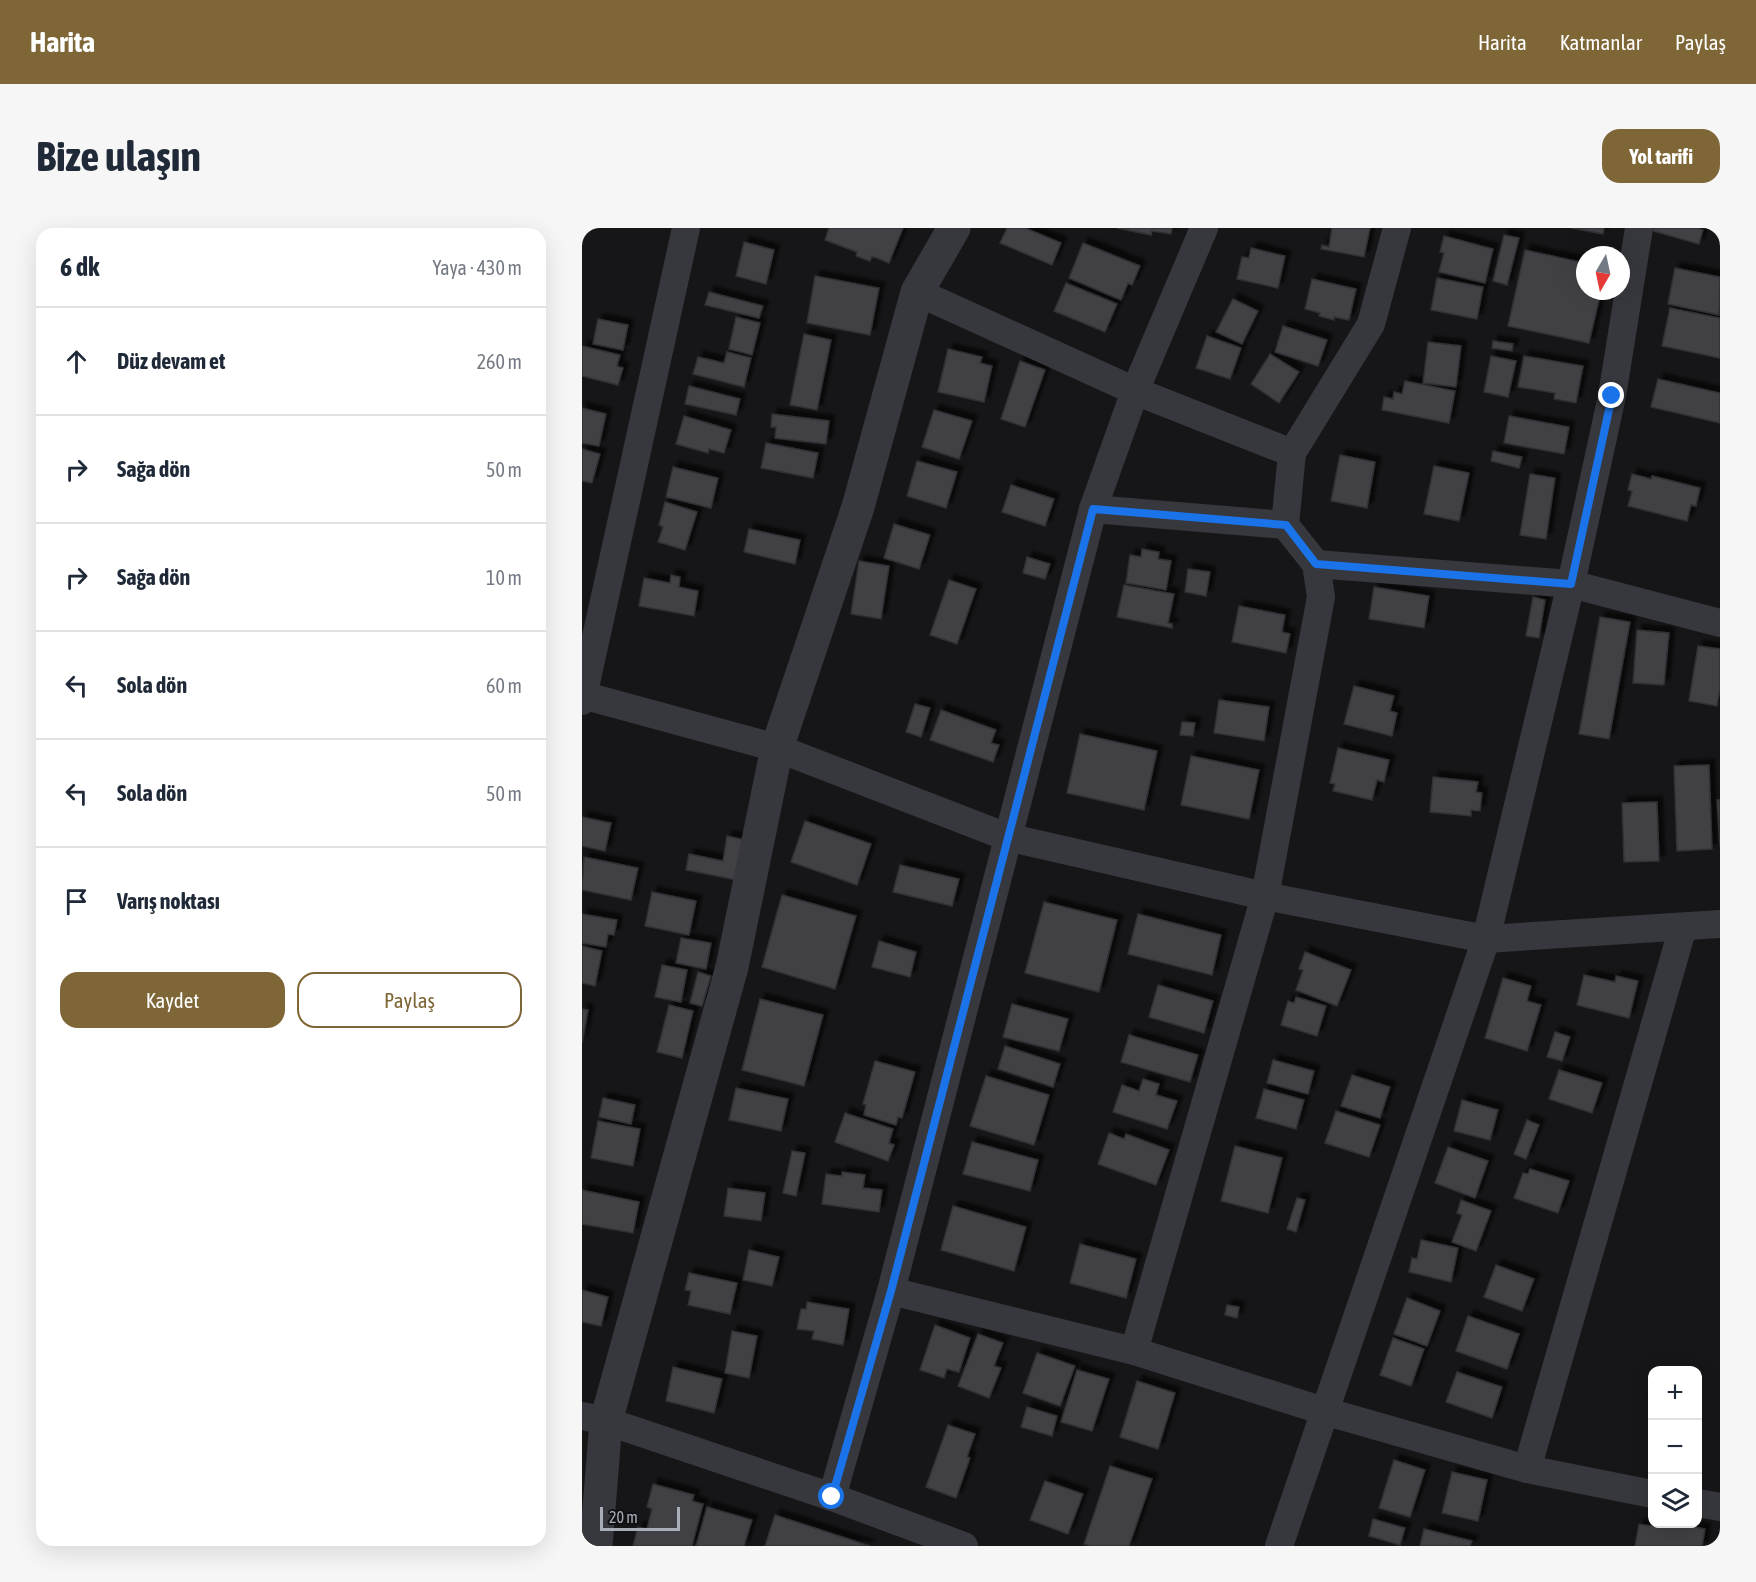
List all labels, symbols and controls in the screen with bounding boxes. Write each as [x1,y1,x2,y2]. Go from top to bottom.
text: Harita [30,26,95,58]
text: Harita [1478,30,1527,54]
text: Katmanlar [1560,30,1642,54]
text: Paylaş [1675,30,1726,54]
button: Yol tarifi [1602,129,1720,183]
text: Bize ulaşın [36,132,201,180]
north arrow [1576,246,1630,300]
text: 6 dk [60,252,100,282]
text: Yaya · 430 m [433,256,522,279]
icon: ahead [60,345,93,378]
text: Düz devam et [117,348,225,374]
text: 260 m [477,350,522,373]
route end [1598,382,1624,408]
icon: right [60,453,93,486]
text: Sağa dön [117,456,190,482]
text: 50 m [486,458,522,481]
icon: right [60,561,93,594]
text: Sağa dön [117,564,190,590]
text: 10 m [486,566,522,589]
icon: left [60,669,93,702]
text: Sola dön [117,672,187,698]
text: 60 m [486,674,522,697]
icon: left [60,777,93,810]
text: Sola dön [117,780,187,806]
text: 50 m [486,782,522,805]
icon: arrive [60,885,93,918]
text: Varış noktası [117,888,220,914]
button: Kaydet [60,972,285,1028]
button: Paylaş [297,972,522,1028]
map controls [1648,1366,1702,1528]
button: + [1648,1366,1702,1420]
button: − [1648,1420,1702,1474]
button: layers [1648,1474,1702,1528]
route start [818,1483,844,1509]
scale bar [600,1504,680,1532]
text: 20 m [609,1508,638,1526]

